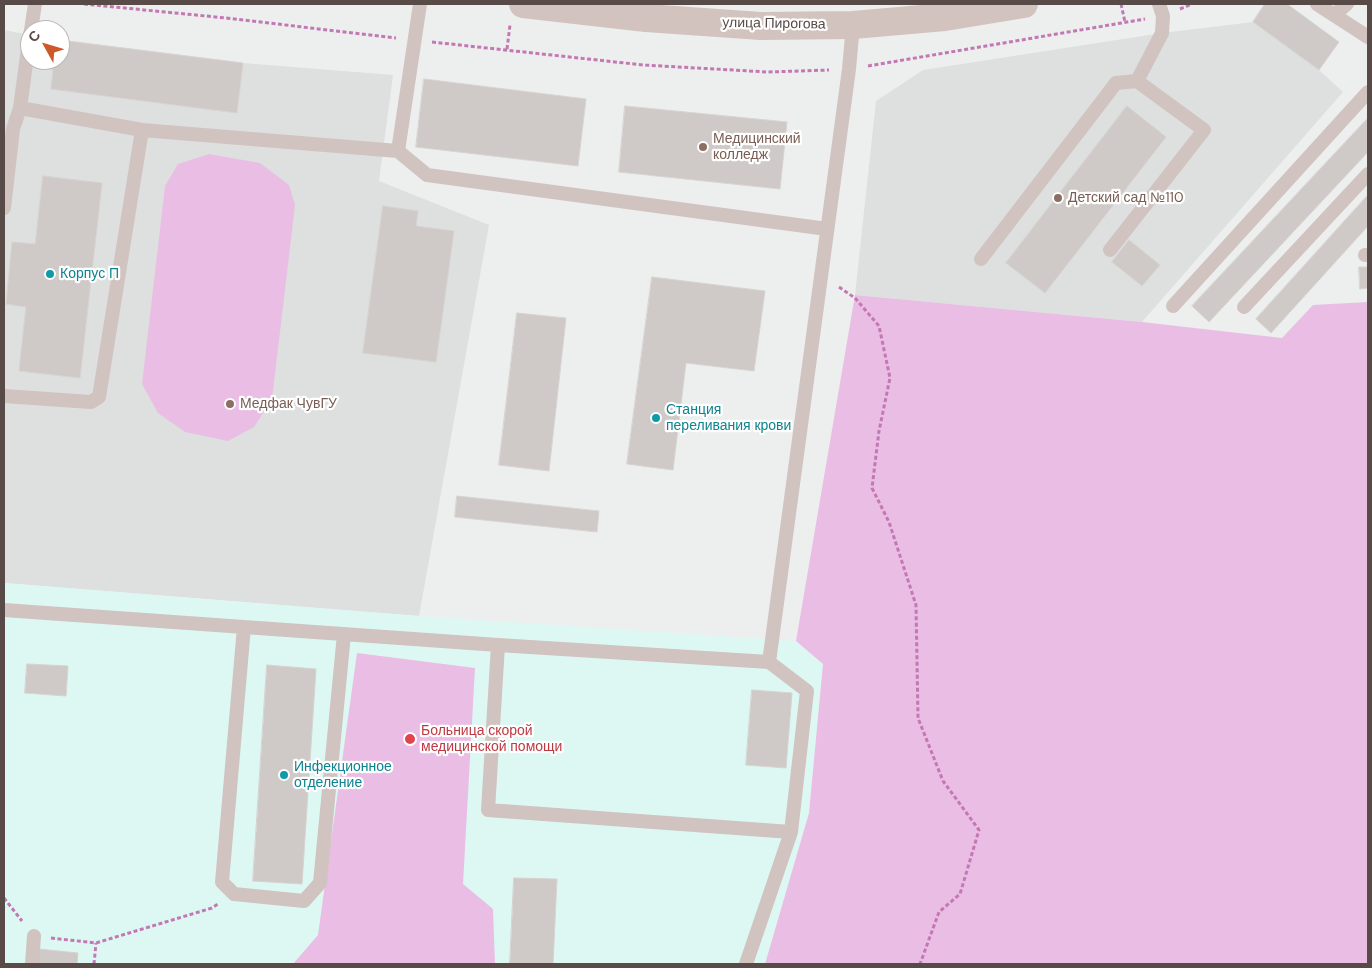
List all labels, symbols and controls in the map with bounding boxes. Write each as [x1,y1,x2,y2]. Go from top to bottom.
street label: улица Пирогова [722,15,826,33]
north arrow [20,20,70,70]
text: С [24,27,44,46]
place label: Медицинский колледж [713,131,801,164]
marker: Медицинский колледж [697,141,709,153]
place label: Детский сад №110 [1068,190,1184,206]
marker: Детский сад №110 [1052,192,1064,204]
place label: Корпус П [60,266,119,282]
marker: Корпус П [44,268,56,280]
place label: Медфак ЧувГУ [240,396,337,412]
marker: Медфак ЧувГУ [224,398,236,410]
place label: Станция переливания крови [666,402,791,434]
marker: Станция переливания крови [650,412,662,424]
place label: Больница скорой медицинской помощи [421,723,562,756]
marker: Больница скорой медицинской помощи [403,732,417,746]
place label: Инфекционное отделение [294,759,392,792]
marker: Инфекционное отделение [278,769,290,781]

